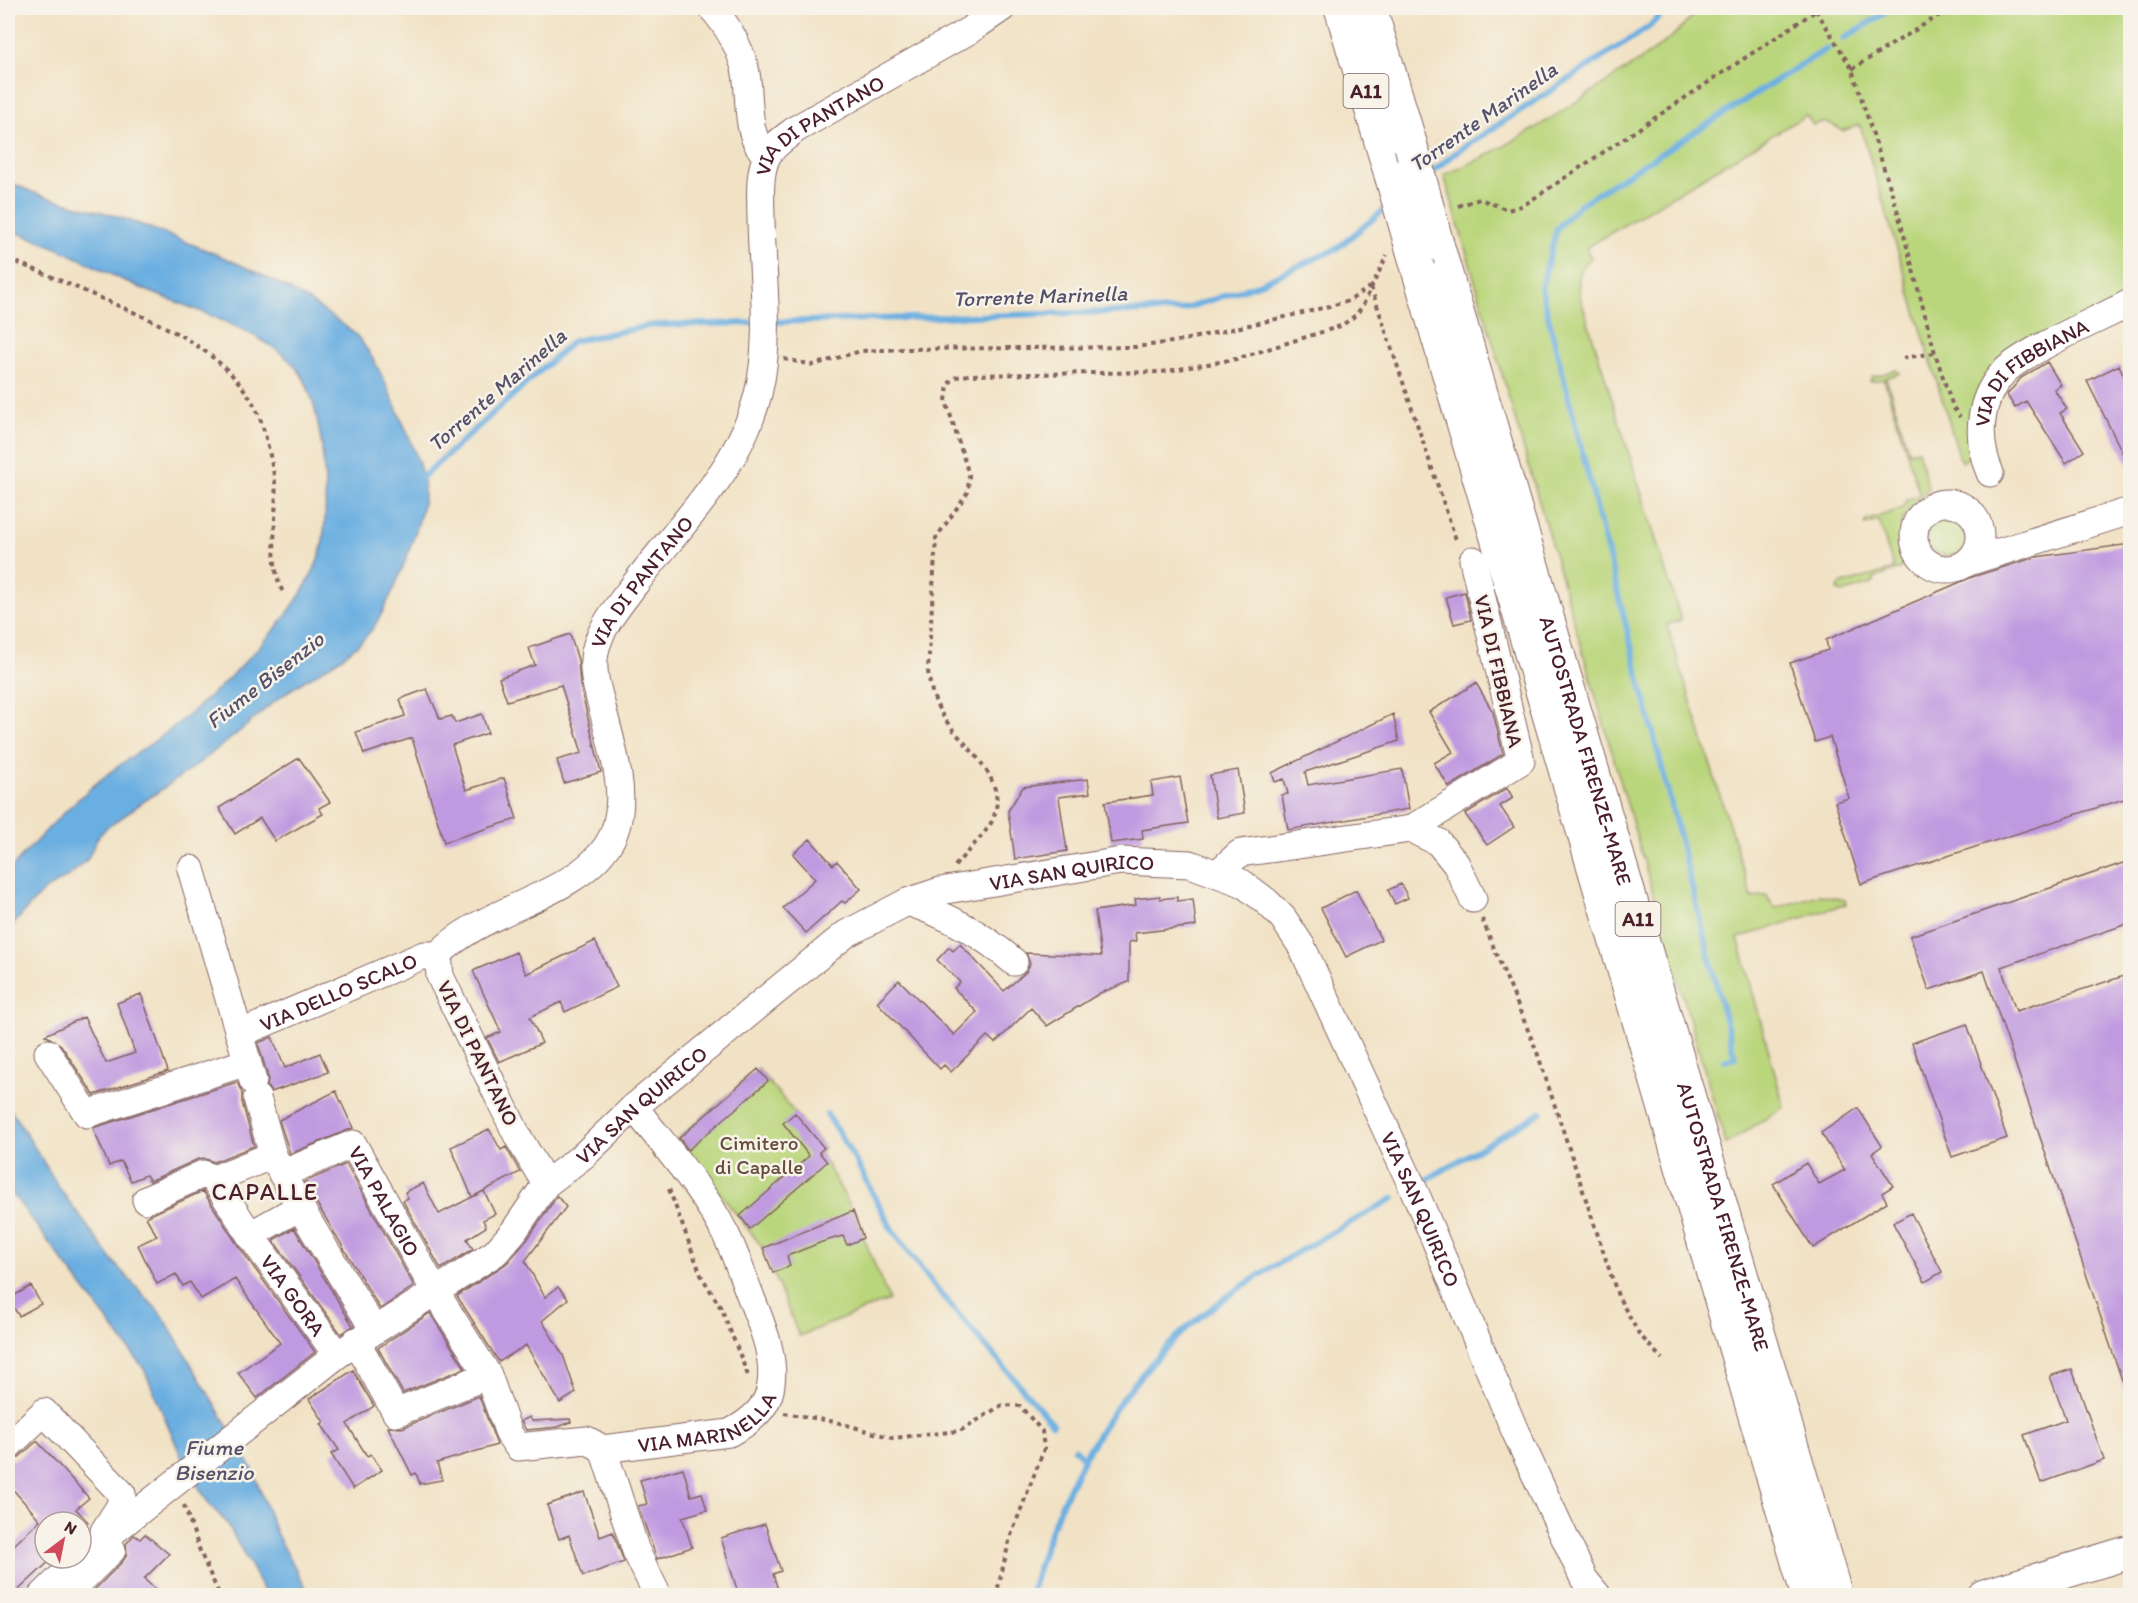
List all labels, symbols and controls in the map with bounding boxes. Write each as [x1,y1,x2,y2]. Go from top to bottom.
water label: Torrente Marinella [1404,55,1563,178]
street label: VIA DI PANTANO [749,69,888,178]
road number: A11 [1344,74,1388,108]
water label: Torrente Marinella [952,279,1128,313]
street label: VIA DI FIBBIANA [1969,312,2093,428]
water label: Torrente Marinella [422,322,572,458]
street label: VIA DI PANTANO [584,510,698,651]
street label: VIA DI FIBBIANA [1469,592,1529,750]
street label: AUTOSTRADA FIRENZE-MARE [1535,613,1638,888]
water label: Fiume Bisenzio [201,625,330,734]
street label: VIA SAN QUIRICO [987,848,1155,895]
road number: A11 [1616,902,1660,936]
street label: VIA DELLO SCALO [256,947,421,1036]
street label: VIA DI PANTANO [432,976,524,1130]
street label: VIA SAN QUIRICO [571,1040,712,1169]
street label: AUTOSTRADA FIRENZE-MARE [1672,1079,1776,1354]
street label: VIA SAN QUIRICO [1376,1128,1466,1290]
park label: Cimitero di Capalle [715,1130,803,1179]
street label: VIA PALAGIO [344,1141,425,1260]
district label: CAPALLE [211,1177,319,1206]
street label: VIA GORA [256,1249,332,1341]
street label: VIA MARINELLA [636,1388,781,1457]
water label: Fiume Bisenzio [175,1434,254,1486]
north arrow [33,1510,93,1570]
text: N [61,1517,80,1539]

